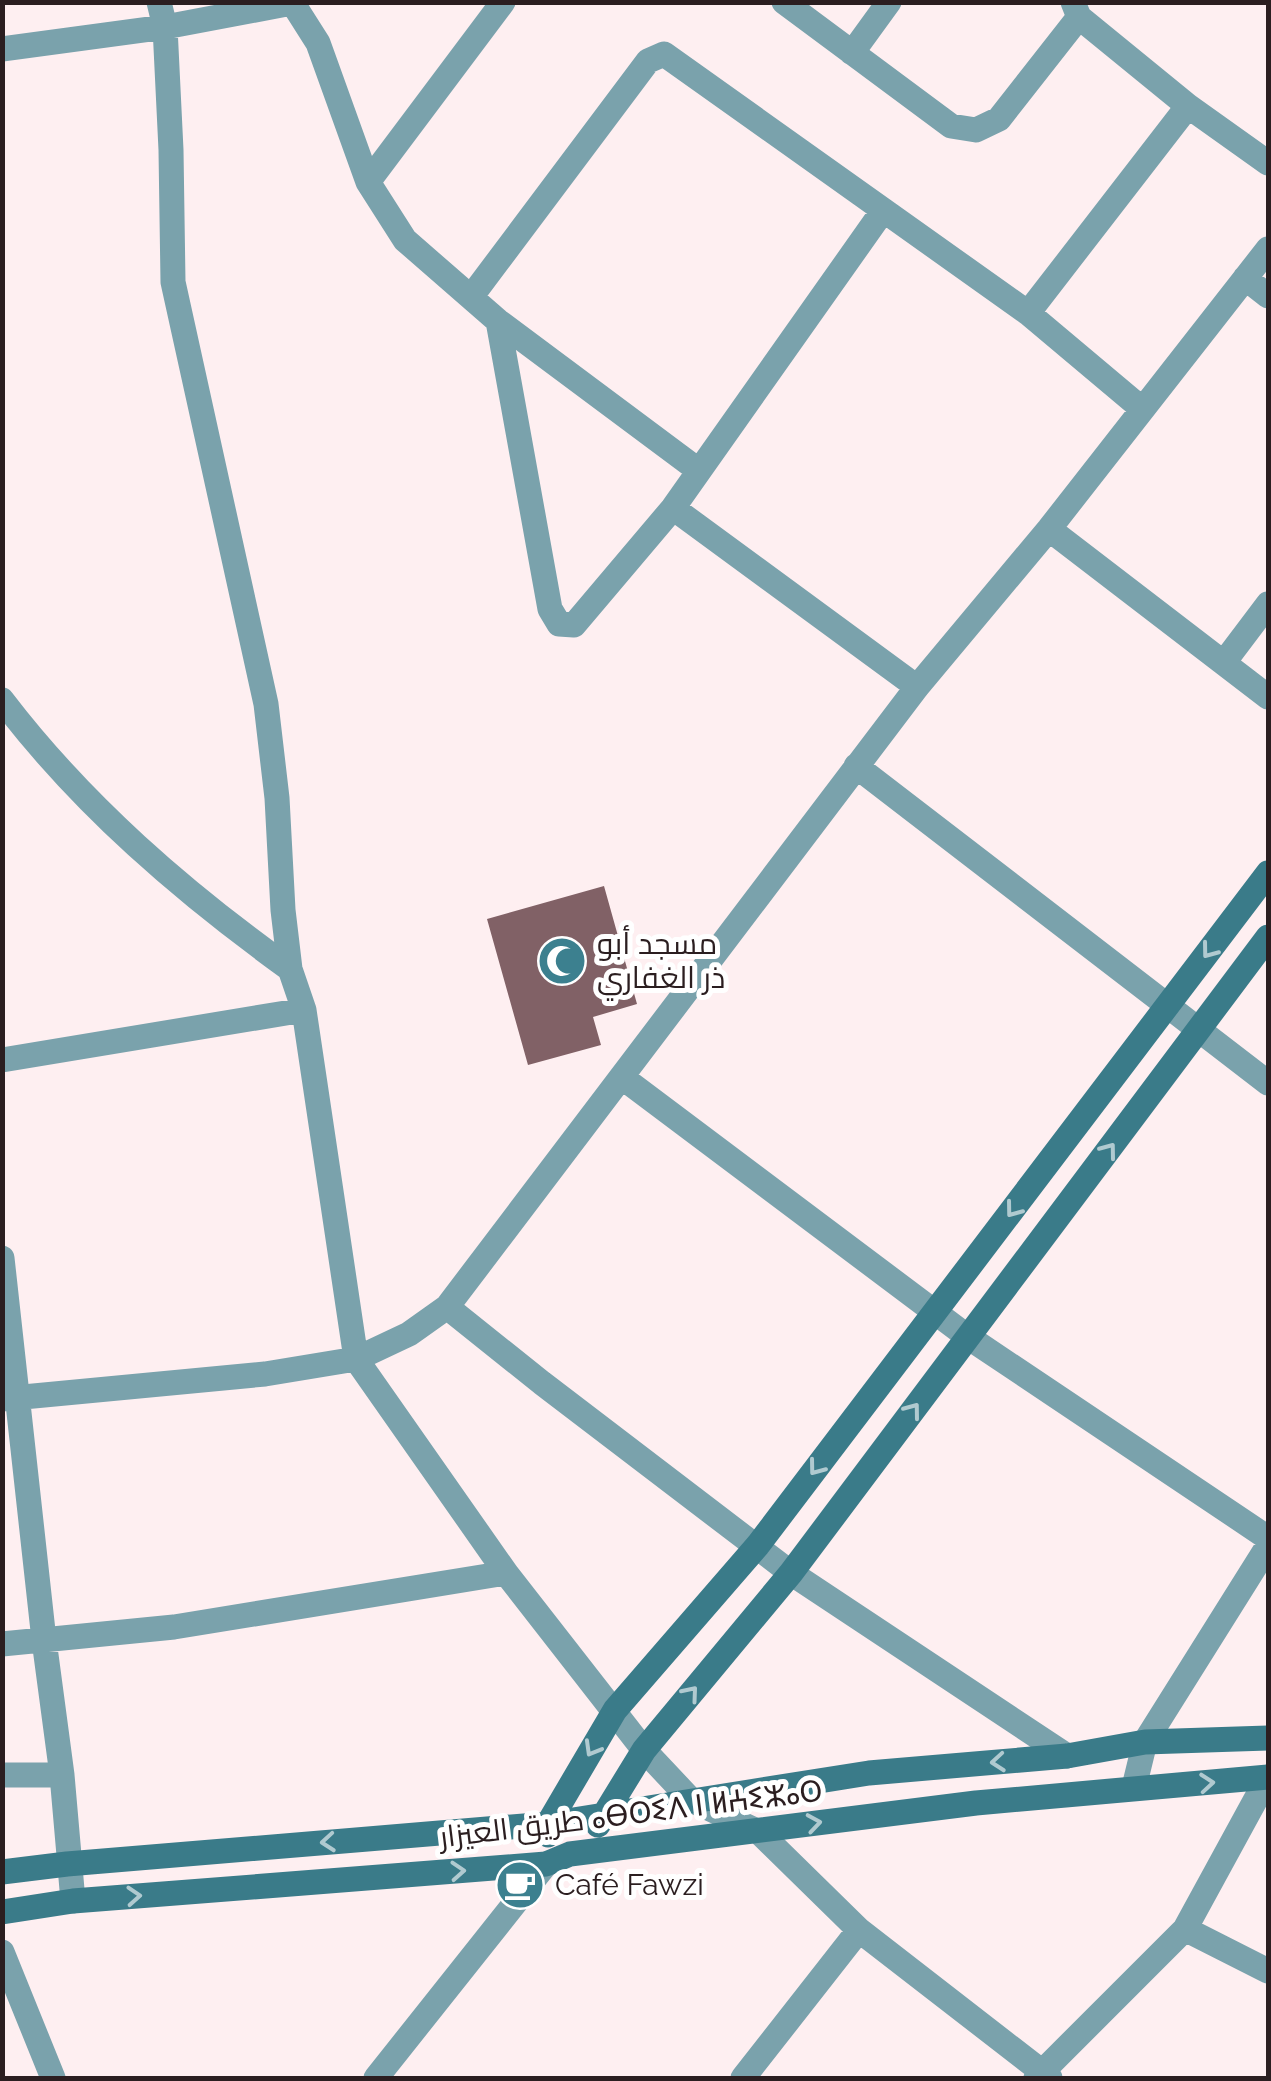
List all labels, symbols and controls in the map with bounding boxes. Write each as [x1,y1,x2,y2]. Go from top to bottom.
place label: مسجد أبو ذر الغفاري [597,925,725,1001]
mosque icon: مسجد أبو ذر الغفاري [536,935,588,987]
one-way arrow [1204,940,1221,958]
one-way arrow [1097,1143,1114,1161]
one-way arrow [1007,1199,1024,1217]
one-way arrow [902,1403,919,1421]
one-way arrow [810,1457,827,1475]
one-way arrow [680,1686,698,1704]
one-way arrow [585,1739,604,1757]
one-way arrow [989,1751,1005,1772]
street label: طريق العيزار ⴰⴱⵔⵉⴷ ⵏ ⵍⵄⵉⵣⴰⵔ [435,1773,825,1856]
one-way arrow [1199,1773,1215,1795]
one-way arrow [805,1814,822,1835]
one-way arrow [320,1831,336,1853]
cafe icon: Café Fawzi [494,1859,546,1911]
one-way arrow [450,1860,466,1882]
place label: Café Fawzi [555,1867,704,1902]
one-way arrow [126,1886,142,1908]

